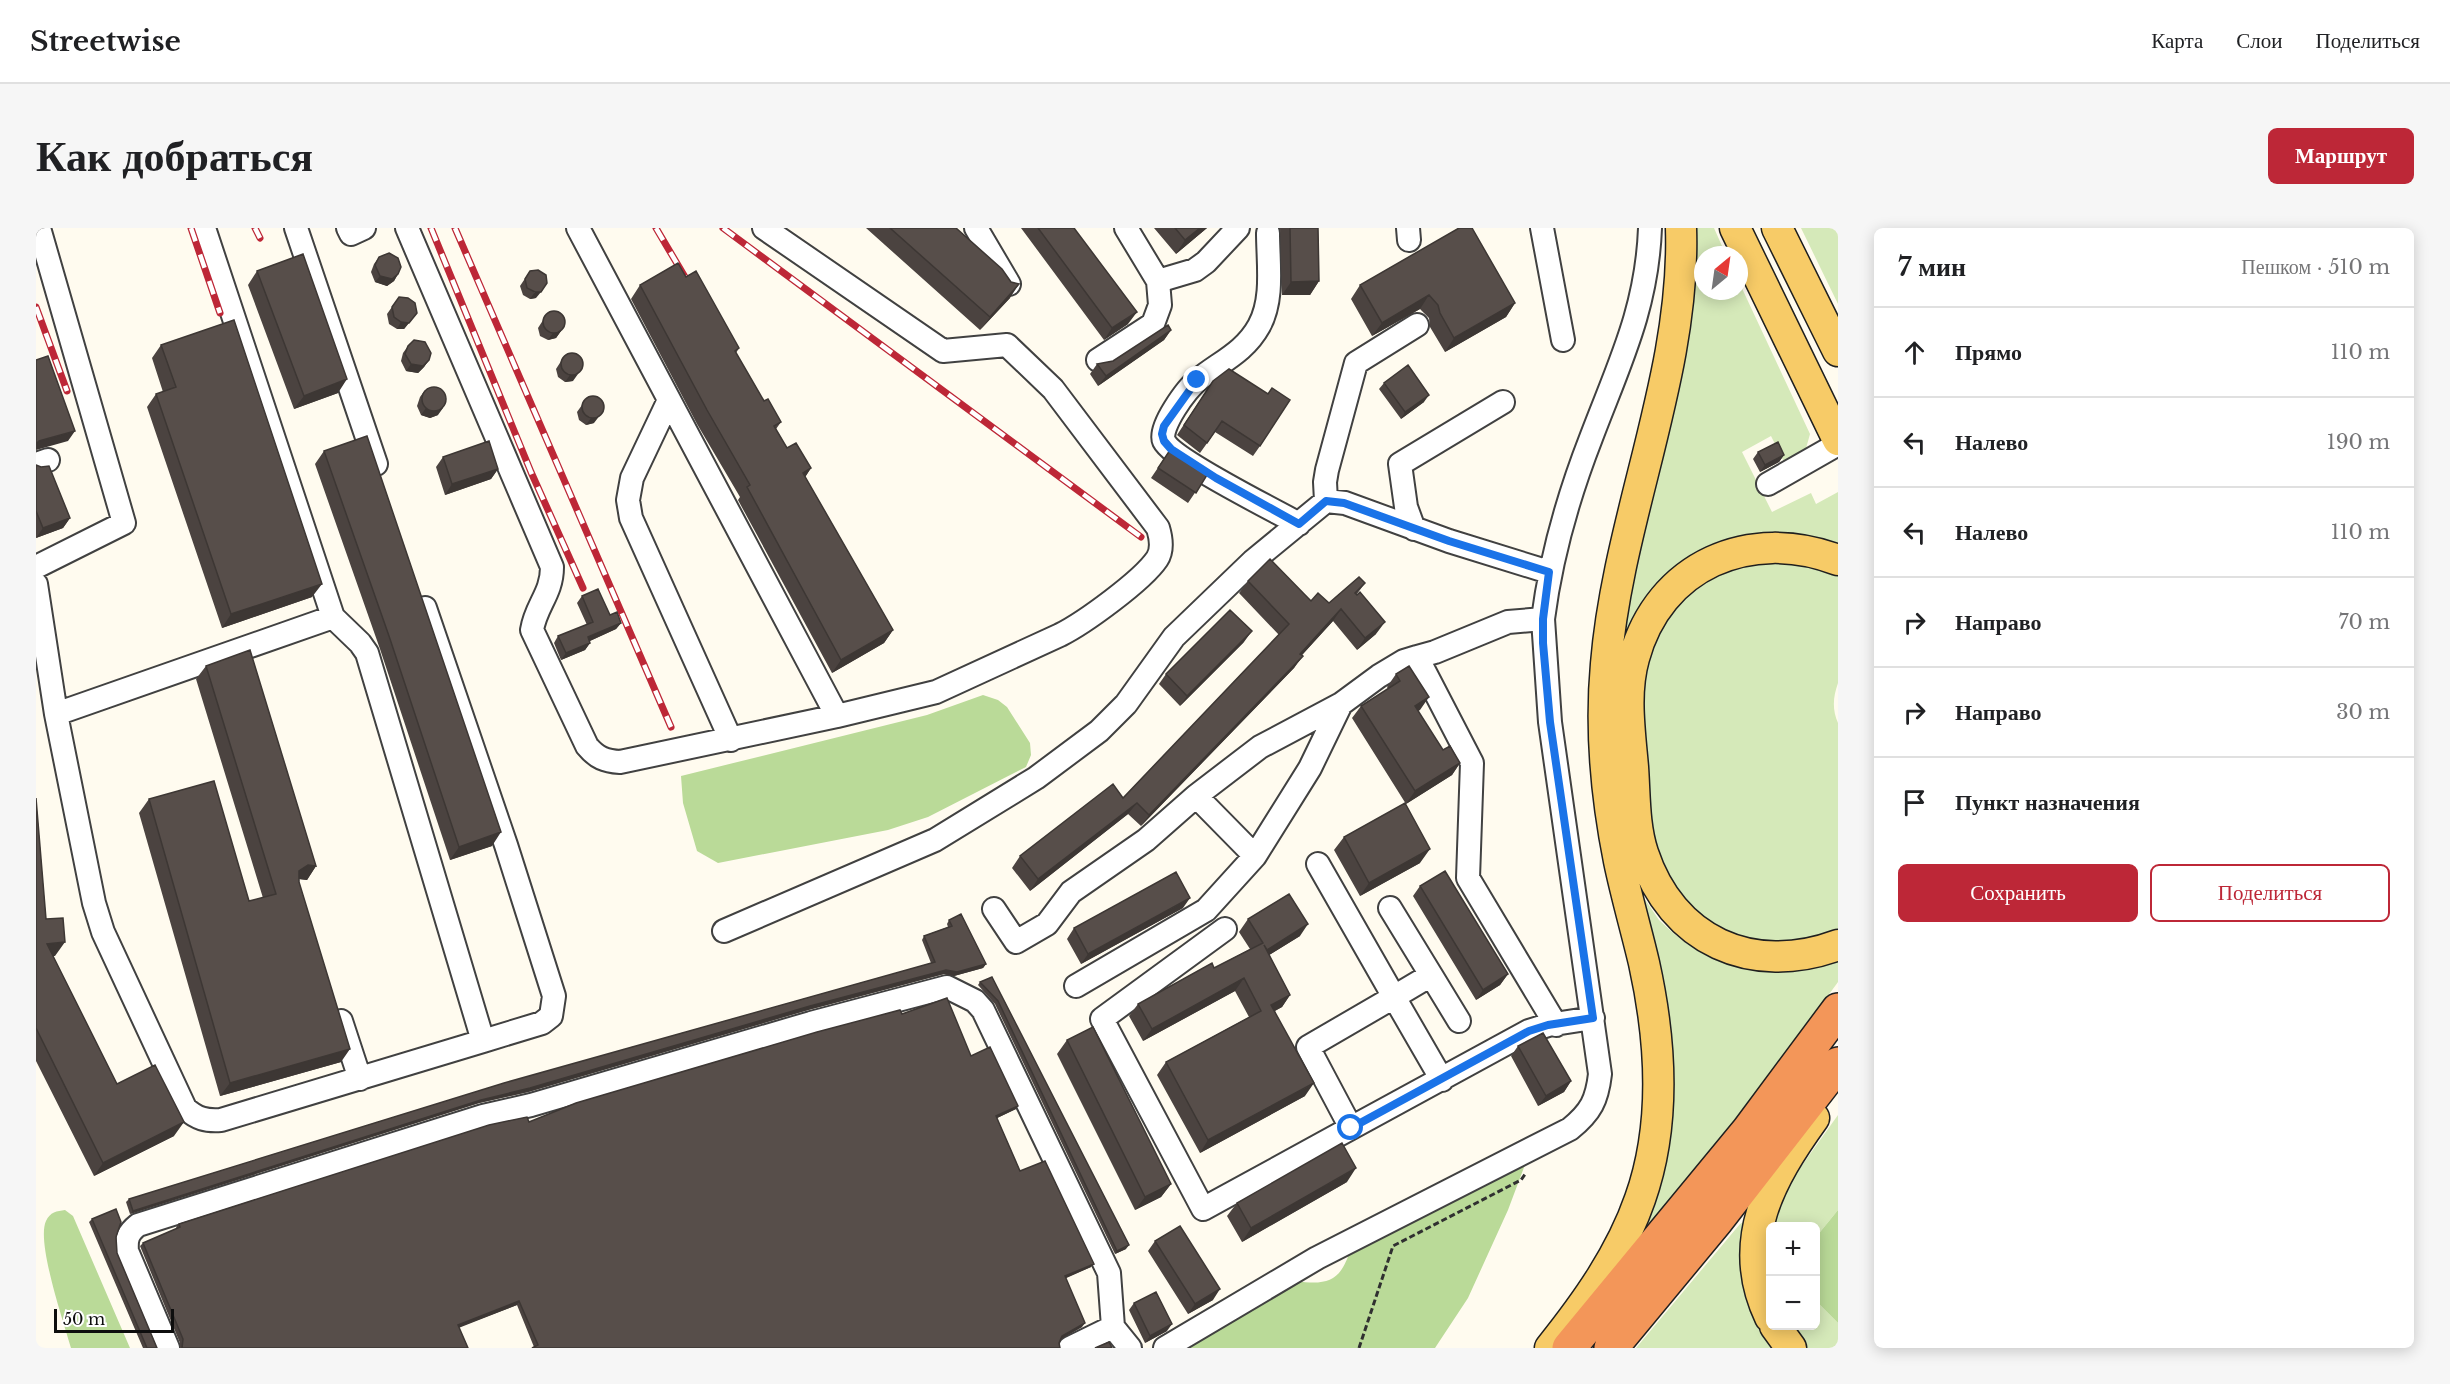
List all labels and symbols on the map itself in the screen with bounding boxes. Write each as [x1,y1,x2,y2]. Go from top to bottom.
north arrow [1694,246,1748,300]
route end [1183,366,1209,392]
route start [1337,1114,1363,1140]
scale bar [54,1306,174,1334]

